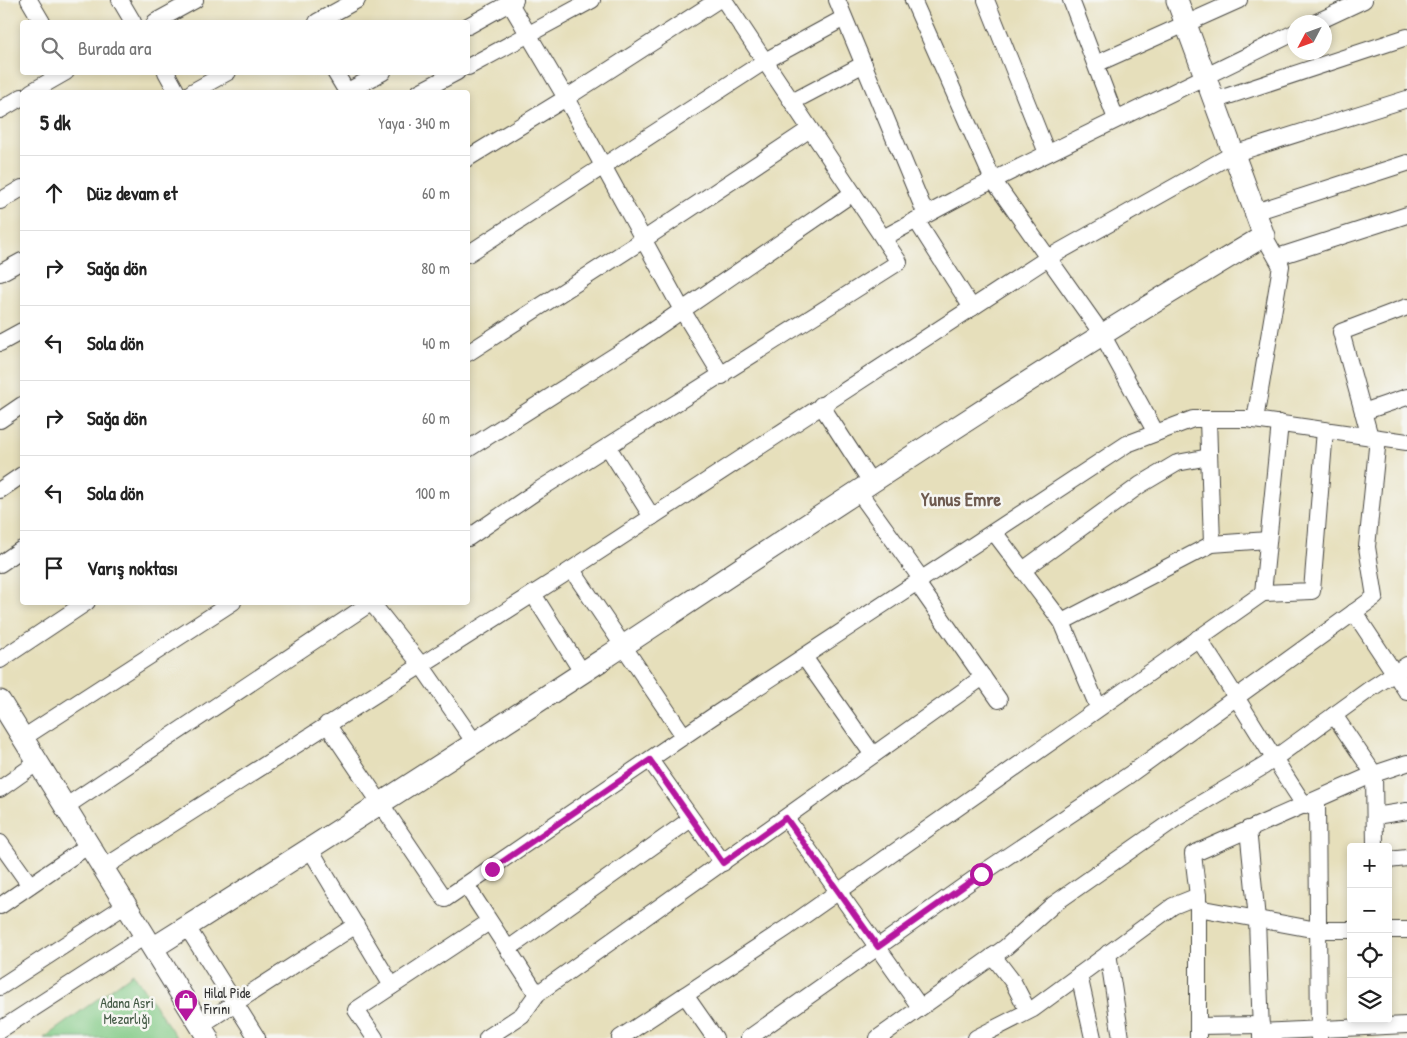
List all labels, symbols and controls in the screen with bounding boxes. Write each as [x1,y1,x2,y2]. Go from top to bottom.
north arrow [1287,15,1332,60]
search box [20,20,470,75]
icon: search [38,34,66,62]
text: Burada ara [78,35,151,61]
text: 5 dk [40,108,71,137]
text: Yaya · 340 m [378,112,450,134]
icon: ahead [40,179,68,207]
text: Düz devam et [87,180,178,206]
text: 60 m [422,182,450,204]
icon: right [40,254,68,282]
text: Sağa dön [87,255,147,281]
text: 80 m [421,257,450,279]
icon: left [40,329,68,357]
text: Sola dön [87,330,144,356]
text: 40 m [422,332,450,354]
icon: right [40,404,68,432]
text: Sağa dön [87,405,147,431]
text: 60 m [422,407,450,429]
icon: left [40,479,68,507]
text: Sola dön [87,480,144,506]
text: 100 m [415,482,450,504]
district label: Yunus Emre [921,486,1001,512]
icon: arrive [40,554,68,582]
text: Varış noktası [87,555,178,581]
map controls [1347,843,1392,1023]
button: + [1347,843,1392,888]
route end [481,858,504,881]
route start [970,863,993,886]
button: − [1347,888,1392,933]
button: locate [1347,933,1392,978]
button: layers [1347,978,1392,1023]
place label: Hilal Pide Fırını [203,983,251,1018]
shop icon: Hilal Pide Fırını [173,988,199,1022]
park label: Adana Asri Mezarlığı [100,993,154,1029]

